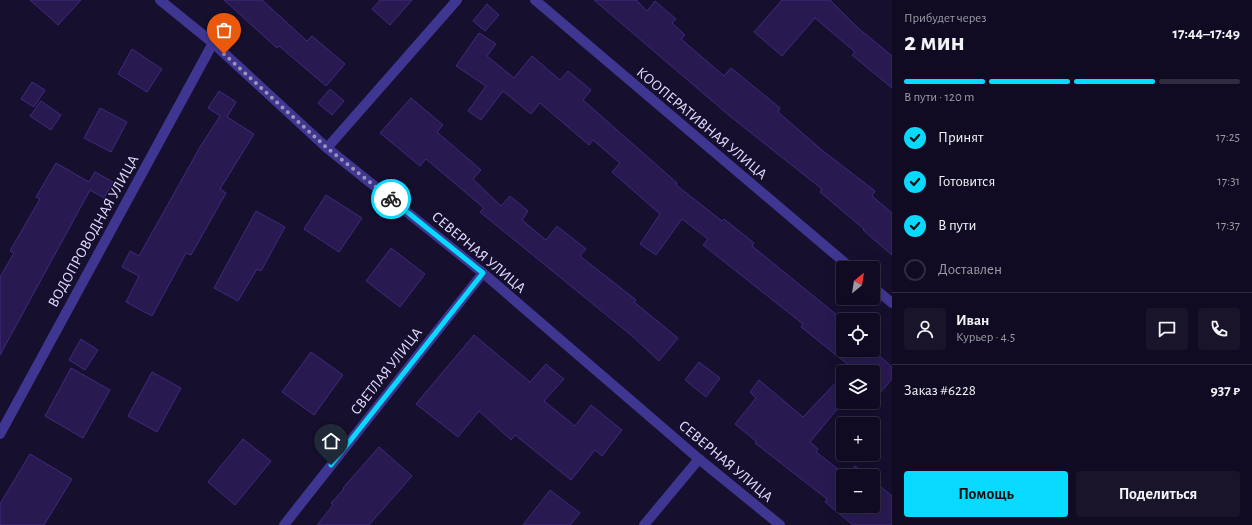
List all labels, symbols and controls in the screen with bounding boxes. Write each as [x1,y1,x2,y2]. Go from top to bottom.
text: Прибудет через [904,12,986,25]
pin [207,13,241,54]
icon: bag [213,19,235,41]
text: 17:44–17:49 [1173,26,1240,41]
text: 2 мин [904,29,965,55]
street label: КООПЕРАТИВНАЯ УЛИЦА [634,65,770,182]
text: В пути · 120 m [904,91,974,104]
icon: check [904,127,926,149]
text: Принят [938,130,983,145]
text: 17:25 [1216,131,1240,144]
street label: ВОДОПРОВОДНАЯ УЛИЦА [45,153,142,310]
icon: check [904,171,926,193]
text: Готовится [938,174,995,189]
text: 17:31 [1217,175,1240,188]
courier [371,179,411,219]
icon: bike [380,188,402,210]
street label: СЕВЕРНАЯ УЛИЦА [429,209,529,296]
icon: check [904,215,926,237]
text: В пути [938,218,976,233]
text: 17:37 [1216,219,1240,232]
north arrow [836,261,880,305]
map controls [836,261,880,513]
text: Доставлен [938,262,1002,277]
button: person [904,308,946,350]
button: chat [1146,308,1188,350]
button: phone [1198,308,1240,350]
button: locate [836,313,880,357]
text: Иван [956,313,989,328]
street label: СВЕТЛАЯ УЛИЦА [348,325,425,418]
text: Курьер · 4.5 [956,331,1015,344]
button: layers [836,365,880,409]
text: Заказ #6228 [904,383,976,398]
text: 937 ₽ [1211,383,1240,398]
button: + [836,417,880,461]
street label: СЕВЕРНАЯ УЛИЦА [676,418,776,505]
pin [314,424,348,465]
icon: home [320,430,342,452]
button: − [836,469,880,513]
button: Помощь [904,471,1068,517]
button: Поделиться [1076,471,1240,517]

